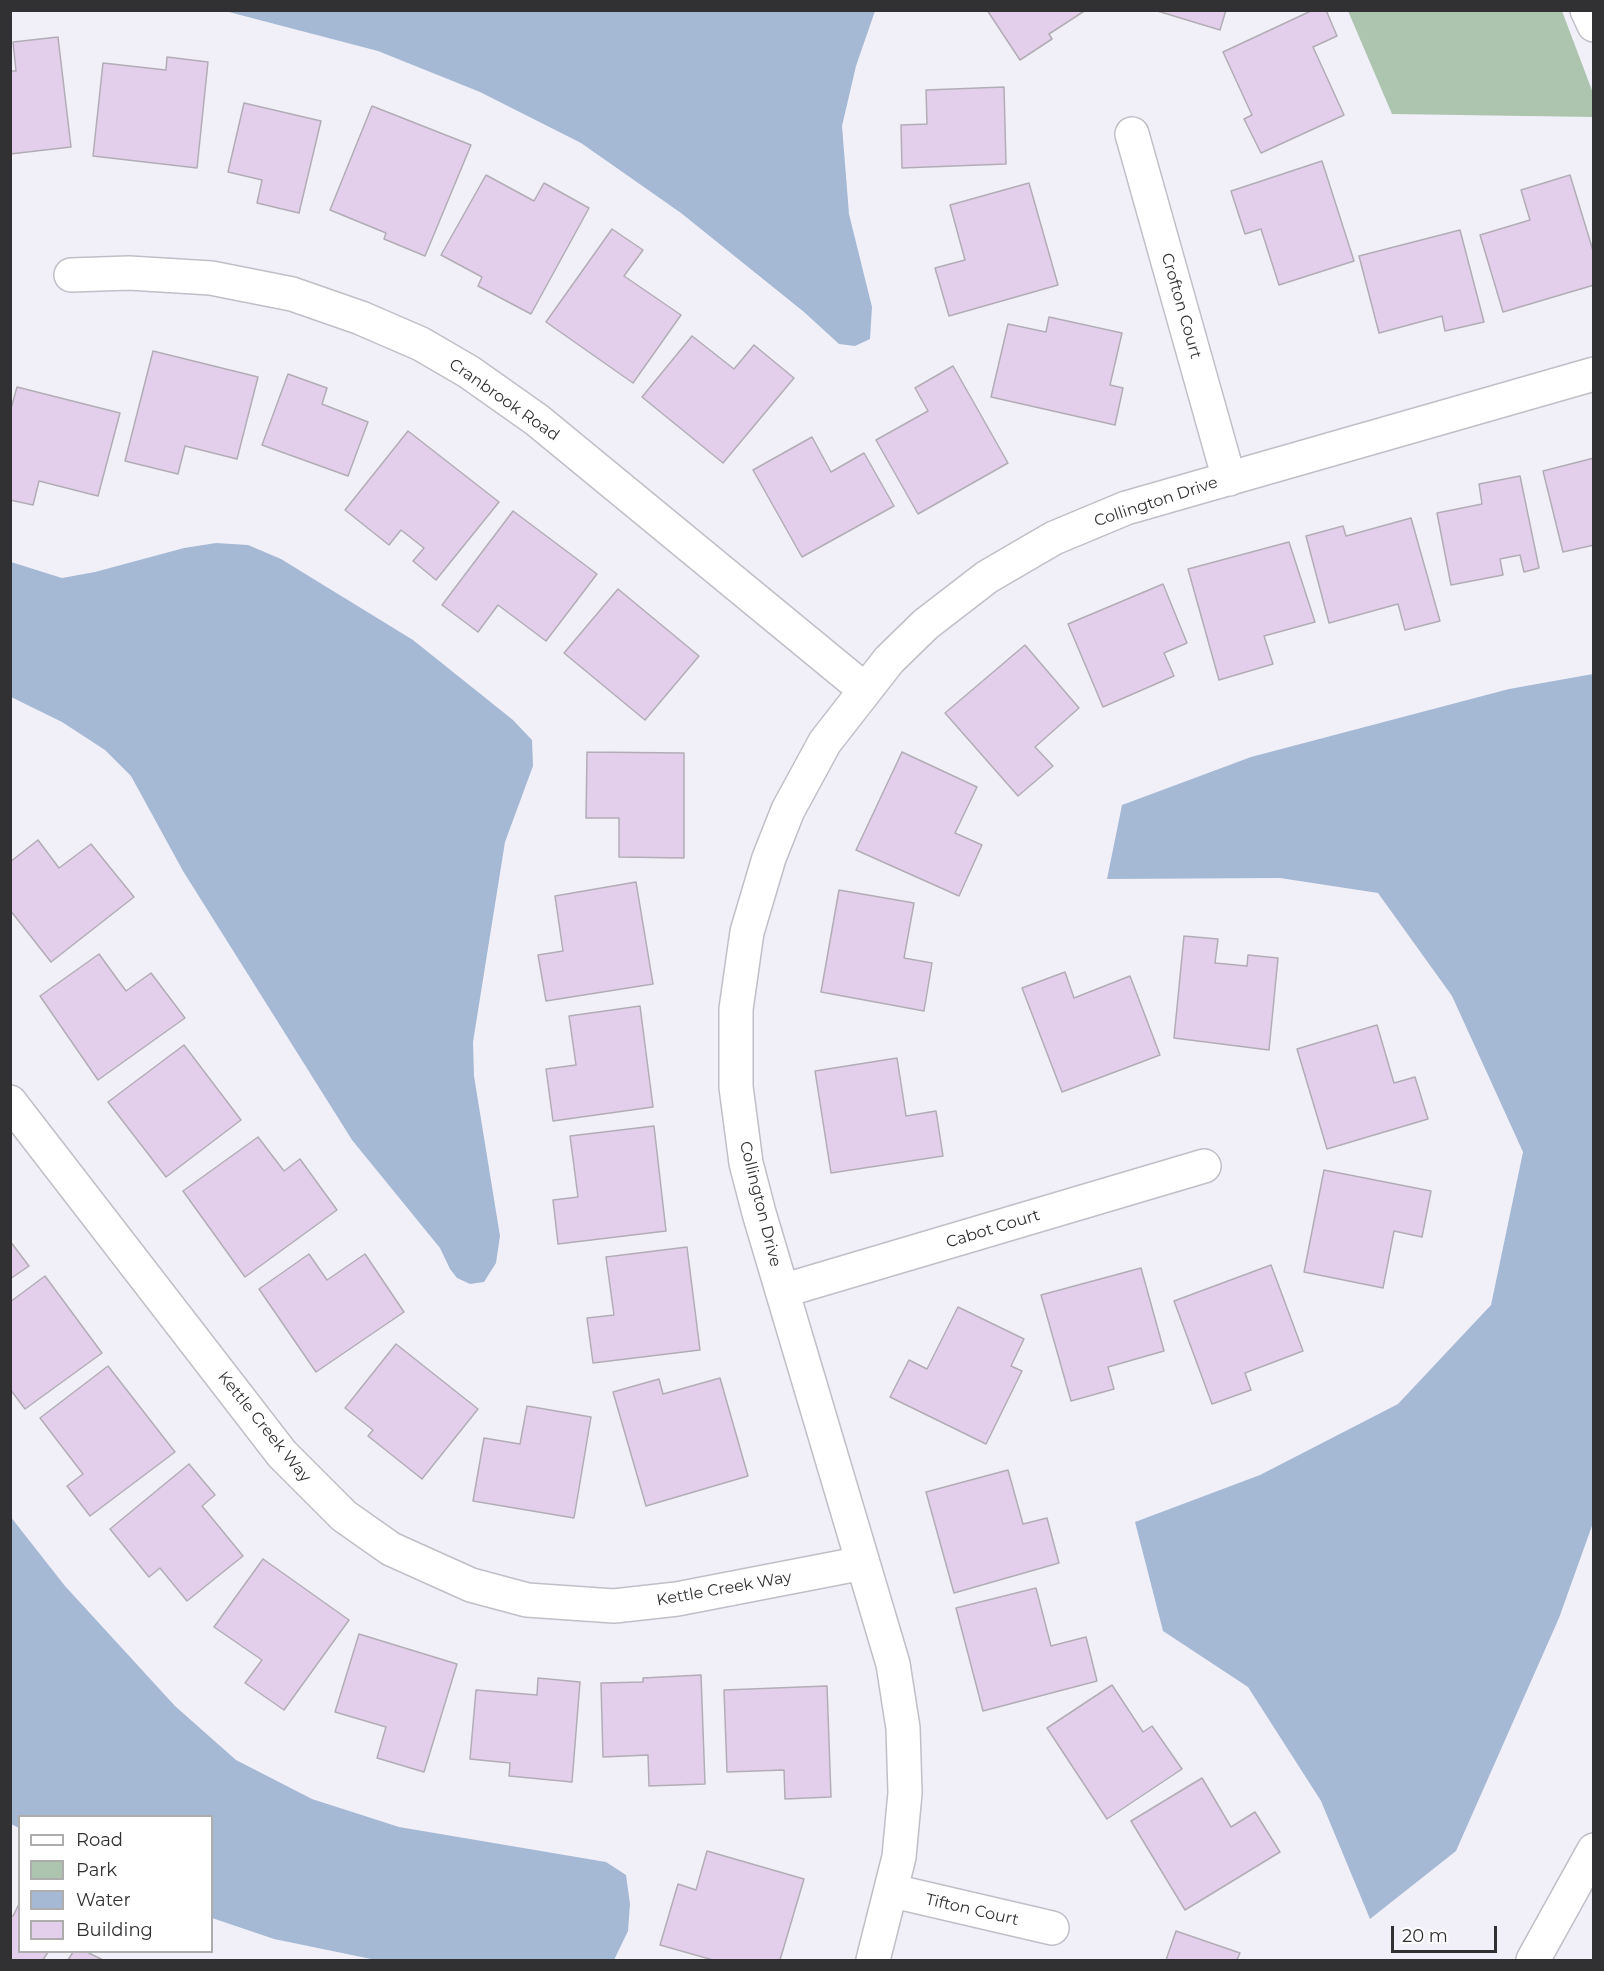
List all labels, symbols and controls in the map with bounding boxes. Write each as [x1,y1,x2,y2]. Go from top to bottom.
street label: Crofton Court [1157,251,1205,361]
street label: Cranbrook Road [445,355,563,445]
street label: Collington Drive [1092,473,1220,531]
street label: Collington Drive [735,1139,785,1269]
street label: Cabot Court [944,1206,1042,1252]
street label: Kettle Creek Way [213,1368,315,1486]
street label: Kettle Creek Way [655,1568,793,1610]
legend [18,1815,213,1953]
text: Road [76,1829,123,1851]
text: Park [76,1859,117,1881]
text: Water [76,1889,131,1911]
street label: Tifton Court [924,1890,1020,1930]
scale bar [1394,1914,1500,1952]
text: Building [76,1919,153,1941]
text: 20 m [1402,1925,1448,1947]

